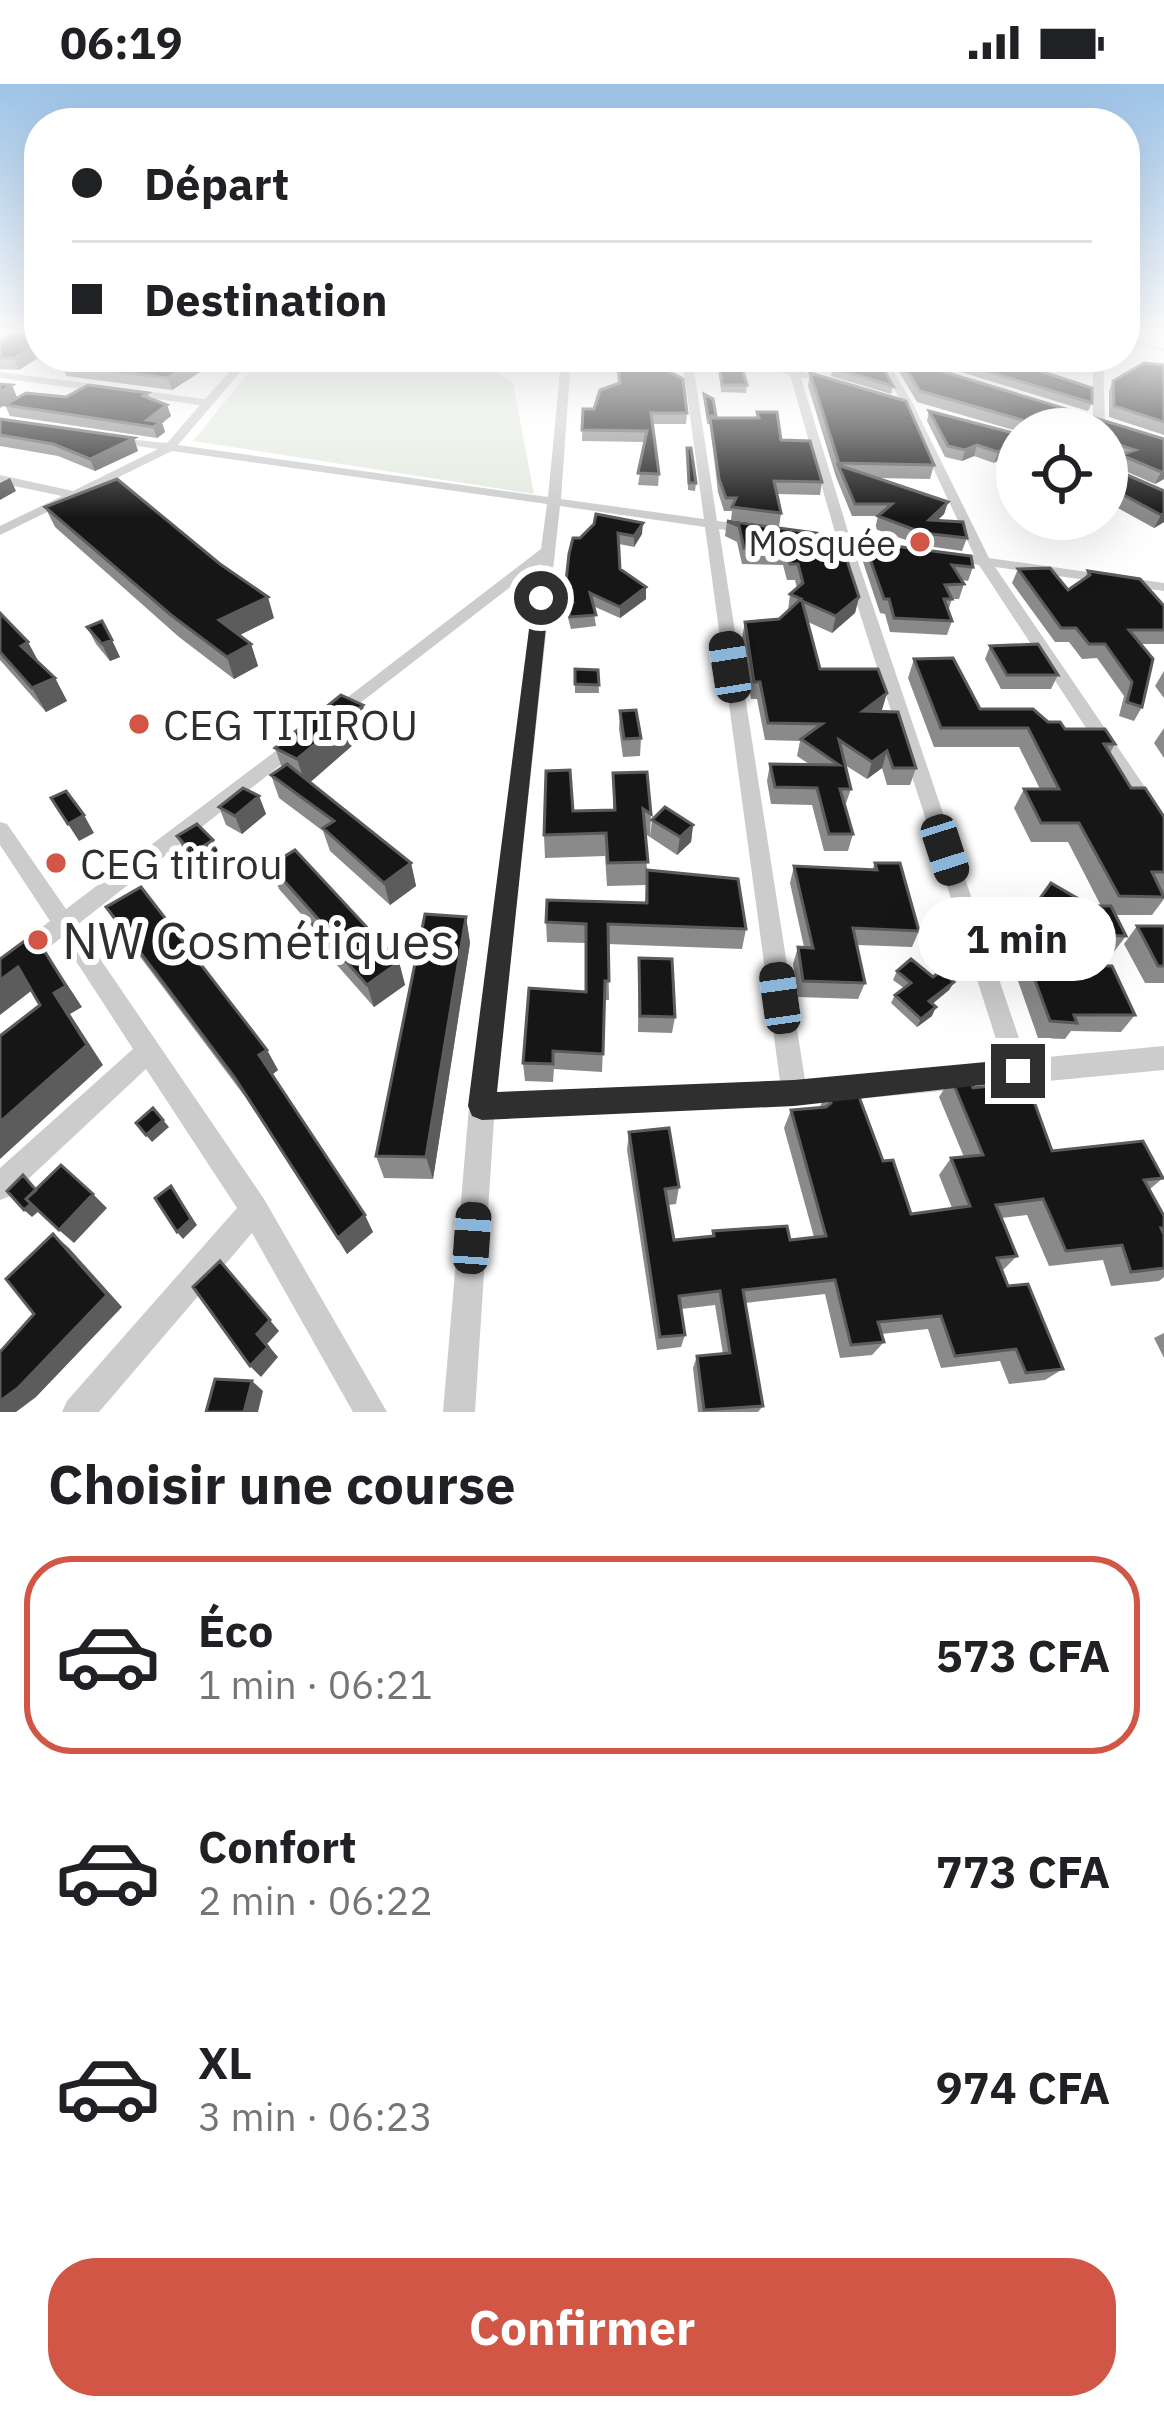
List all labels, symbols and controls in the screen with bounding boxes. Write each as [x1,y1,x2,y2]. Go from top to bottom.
text: 06:19 [60,13,183,71]
text: Départ [144,154,289,212]
text: Destination [144,270,388,328]
map controls [996,408,1128,540]
button: locate [996,408,1128,540]
place label: Mosquée [748,519,896,566]
marker: Mosquée [907,529,933,555]
route start [514,571,568,625]
car [707,629,753,705]
place label: CEG TITIROU [163,697,418,752]
marker: CEG TITIROU [126,711,152,737]
car [917,810,973,890]
place label: CEG titirou [80,836,283,891]
marker: CEG titirou [43,850,69,876]
callout: 1 min [919,897,1117,981]
place label: NW Cosmétiques [62,907,455,973]
text: 1 min [966,913,1068,964]
marker: NW Cosmétiques [25,927,51,953]
car [757,960,803,1036]
route end [991,1044,1045,1098]
car [452,1201,492,1275]
text: Choisir une course [48,1449,516,1519]
icon: car [54,1601,162,1709]
text: Éco [198,1601,273,1659]
text: 573 CFA [936,1626,1110,1684]
text: 1 min · 06:21 [198,1659,433,1710]
icon: car [54,1817,162,1925]
text: Confort [198,1817,357,1875]
text: 773 CFA [936,1842,1110,1900]
text: 2 min · 06:22 [198,1875,433,1926]
icon: car [54,2033,162,2141]
text: XL [198,2033,252,2091]
text: 974 CFA [936,2058,1110,2116]
text: 3 min · 06:23 [198,2091,433,2142]
button: Confirmer [48,2258,1116,2396]

